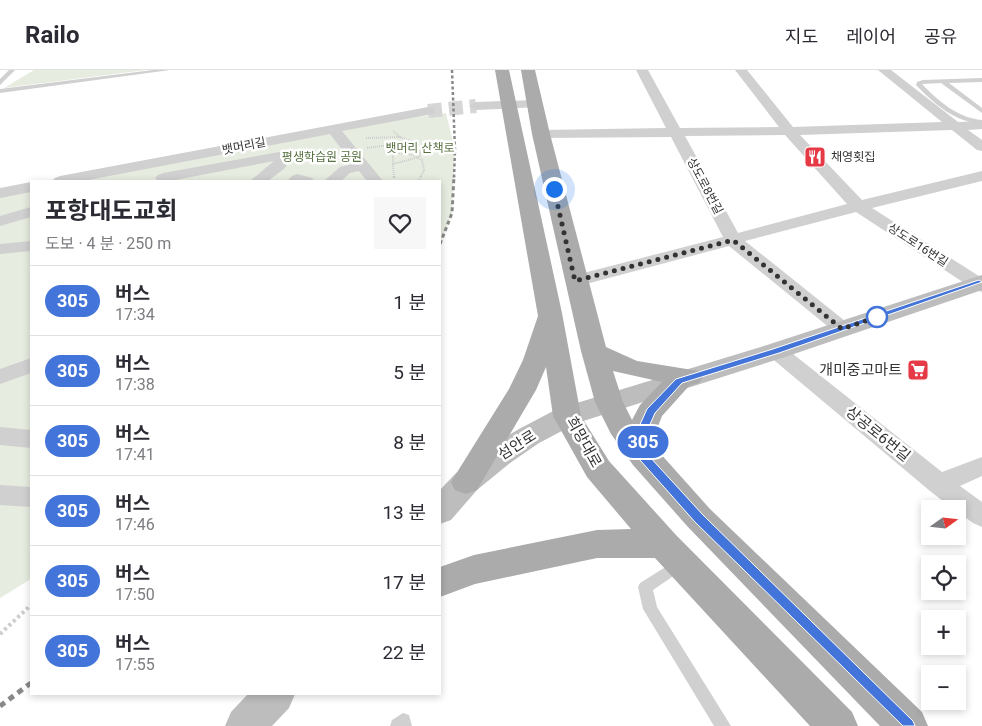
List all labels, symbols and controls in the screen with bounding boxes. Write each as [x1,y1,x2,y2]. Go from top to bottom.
text: Railo [25,21,79,49]
text: 지도 [785,26,818,47]
text: 레이어 [846,26,896,47]
text: 공유 [924,26,957,47]
street label: 뱃머리길 [221,135,267,157]
park label: 뱃머리 산책로 [385,141,455,155]
restaurant icon: 채영횟집 [803,145,827,169]
park label: 평생학습원 공원 [282,150,362,164]
place label: 채영횟집 [831,150,875,164]
street label: 상도로8번길 [684,155,726,217]
your location [542,177,567,202]
text: 포항대도교회 [45,197,177,225]
button: heart [374,197,426,249]
street label: 상도로16번길 [885,220,951,270]
text: 도보 · 4 분 · 250 m [45,234,171,253]
text: 버스 [115,282,150,305]
text: 305 [57,290,88,311]
text: 1 분 [393,291,426,314]
text: 17:34 [115,305,155,324]
unlabelled marker [866,306,888,328]
text: 버스 [115,352,150,375]
supermarket icon: 개미중고마트 [906,358,930,382]
text: 305 [57,360,88,381]
text: 5 분 [393,361,426,384]
place label: 개미중고마트 [819,361,902,379]
text: 17:38 [115,375,155,394]
street label: 상공로6번길 [842,403,914,465]
street label: 희망대로 [563,413,605,471]
text: 버스 [115,422,150,445]
street label: 섬안로 [495,426,539,464]
line badge: 305 [614,426,672,458]
text: 305 [57,430,88,451]
text: 8 분 [393,431,426,454]
text: 305 [628,431,658,452]
text: 17:41 [115,445,155,464]
text: 버스 [115,492,150,515]
text: 305 [57,500,88,521]
north arrow [921,500,966,545]
map controls [921,500,966,710]
text: 13 분 [382,501,426,524]
text: 17:46 [115,515,155,534]
button: locate [921,555,966,600]
text: 버스 [115,562,150,585]
text: 305 [57,570,88,591]
text: 17 분 [382,571,426,594]
text: 17:50 [115,585,155,604]
button: + [921,610,966,655]
text: 버스 [115,632,150,655]
text: 305 [57,640,88,661]
text: 22 분 [382,641,426,664]
text: 17:55 [115,655,155,674]
button: − [921,665,966,710]

